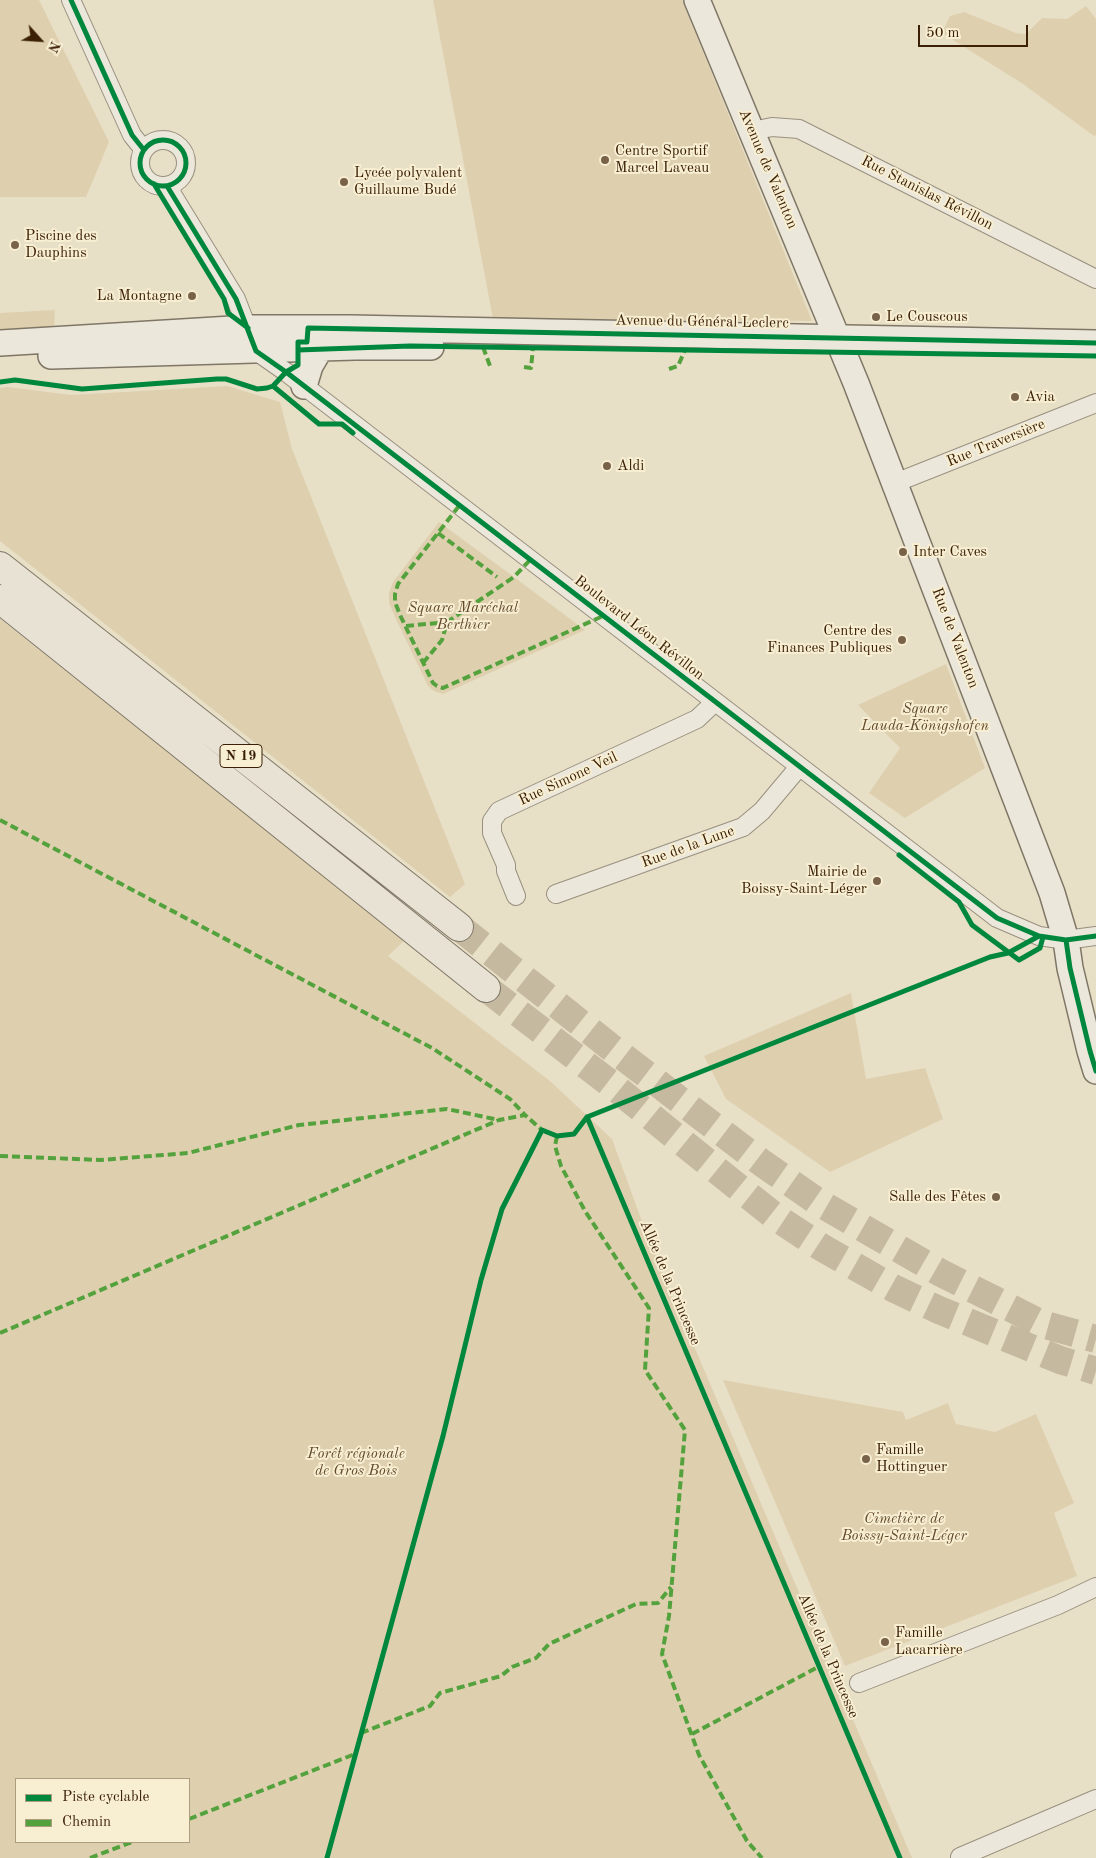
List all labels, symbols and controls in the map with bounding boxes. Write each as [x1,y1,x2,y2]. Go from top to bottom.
north arrow [15,15,65,65]
scale bar [921,15,1031,47]
text: 50 m [926,26,960,41]
text: N [45,39,62,54]
street label: Avenue de Valenton [735,106,801,232]
place label: Centre Sportif Marcel Laveau [615,142,709,177]
street label: Rue Stanislas Révillon [858,152,996,234]
marker: Centre Sportif Marcel Laveau [599,154,611,166]
place label: Lycée polyvalent Guillaume Budé [354,164,462,199]
marker: Lycée polyvalent Guillaume Budé [338,176,350,188]
place label: Piscine des Dauphins [25,227,97,262]
marker: Piscine des Dauphins [9,239,21,251]
place label: La Montagne [96,287,182,305]
marker: La Montagne [186,290,198,302]
place label: Le Couscous [886,308,968,326]
street label: Avenue du Général Leclerc [615,311,789,333]
marker: Le Couscous [870,311,882,323]
place label: Avia [1025,388,1055,406]
marker: Avia [1009,391,1021,403]
street label: Rue Traversière [944,415,1048,471]
place label: Aldi [617,457,644,475]
marker: Aldi [601,460,613,472]
place label: Inter Caves [913,543,987,561]
marker: Inter Caves [897,546,909,558]
street label: Boulevard Léon Révillon [571,572,707,684]
street label: Rue de Valenton [928,585,982,691]
park label: Square Maréchal Berthier [408,599,518,634]
place label: Centre des Finances Publiques [767,622,892,657]
marker: Centre des Finances Publiques [896,634,908,646]
park label: Square Lauda-Königshofen [861,700,989,735]
road number: N 19 [220,744,262,768]
street label: Rue Simone Veil [516,748,620,810]
street label: Rue de la Lune [639,822,737,872]
place label: Mairie de Boissy-Saint-Léger [741,863,867,898]
marker: Mairie de Boissy-Saint-Léger [871,875,883,887]
place label: Salle des Fêtes [889,1188,986,1206]
marker: Salle des Fêtes [990,1191,1002,1203]
street label: Allée de la Princesse [636,1218,704,1348]
place label: Famille Hottinguer [876,1441,947,1476]
park label: Forêt régionale de Gros Bois [307,1445,405,1480]
marker: Famille Hottinguer [860,1453,872,1465]
park label: Cimetière de Boissy-Saint-Léger [841,1510,967,1545]
street label: Allée de la Princesse [794,1591,862,1721]
place label: Famille Lacarrière [895,1624,963,1659]
marker: Famille Lacarrière [879,1636,891,1648]
legend [15,1778,190,1843]
text: Piste cyclable [62,1790,150,1805]
text: Chemin [62,1815,111,1830]

